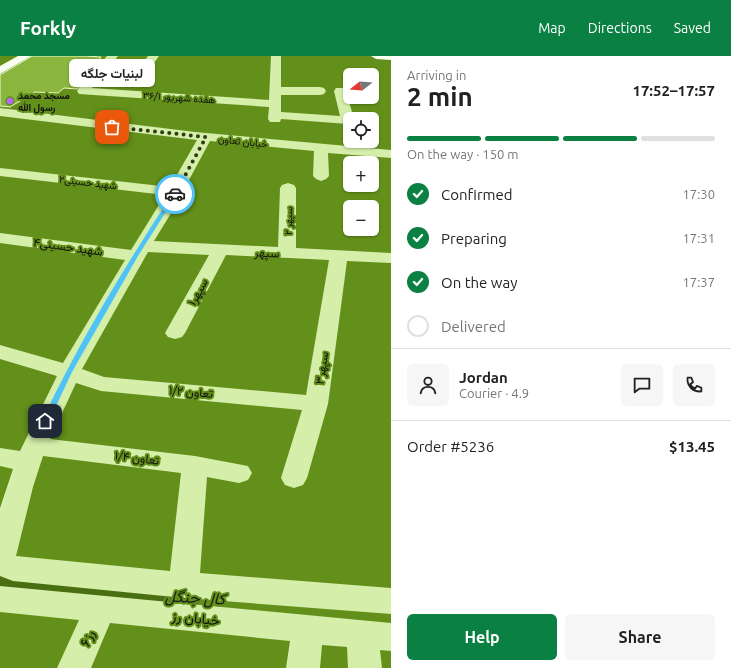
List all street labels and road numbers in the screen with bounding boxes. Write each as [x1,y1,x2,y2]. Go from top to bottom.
street label: هفده شهریور ۳۶/۱ [142,89,216,107]
street label: خیابان تعاون [217,133,269,151]
street label: شهید حسینی۲ [58,174,117,192]
street label: سپهر ۲ [283,207,296,235]
street label: شهید حسینی۴ [32,235,104,260]
street label: سپهر [253,245,280,262]
street label: سپهر۱ [185,276,212,308]
street label: سپهر۳ [313,351,332,386]
street label: تعاون ۱/۲ [168,383,214,402]
street label: تعاون ۱/۴ [114,448,160,469]
street label: خیابان رز [170,607,221,629]
street label: رز۶ [76,627,99,649]

